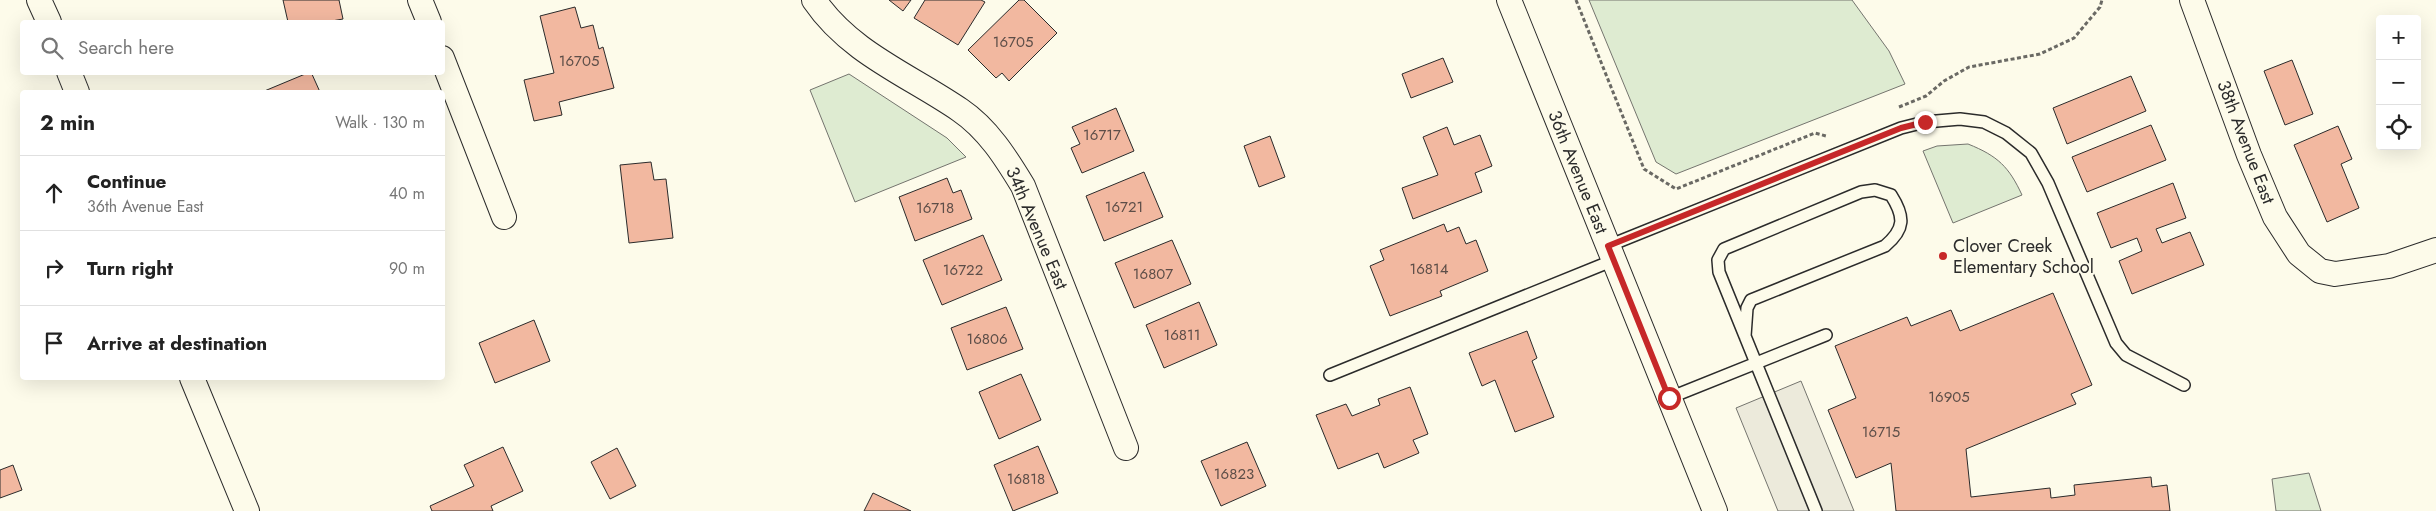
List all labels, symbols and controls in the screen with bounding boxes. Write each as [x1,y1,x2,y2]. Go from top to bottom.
map controls [2376,15,2421,150]
button: + [2376,15,2421,60]
search box [20,20,445,75]
house number: 16705 [993,31,1033,53]
icon: search [38,34,66,62]
text: Search here [78,34,174,61]
house number: 16705 [559,50,599,72]
button: − [2376,60,2421,105]
street label: 38th Avenue East [2210,76,2282,208]
button: locate [2376,105,2421,150]
street label: 36th Avenue East [1541,106,1615,238]
text: 2 min [40,108,95,138]
text: Walk · 130 m [335,111,425,134]
route end [1914,111,1937,134]
house number: 16717 [1083,124,1121,146]
street label: 34th Avenue East [999,163,1075,294]
text: Continue [87,168,166,195]
icon: ahead [40,179,68,207]
text: 40 m [389,182,425,205]
text: 36th Avenue East [87,195,203,218]
house number: 16721 [1105,196,1143,218]
house number: 16718 [916,197,954,219]
place label: Clover Creek Elementary School [1953,233,2094,280]
marker: Clover Creek Elementary School [1937,250,1949,262]
icon: right [40,254,68,282]
text: Turn right [87,255,173,282]
text: 90 m [389,257,425,280]
house number: 16814 [1409,258,1449,280]
house number: 16722 [943,259,983,281]
house number: 16807 [1133,263,1173,285]
house number: 16811 [1163,324,1201,346]
house number: 16806 [966,328,1008,350]
icon: arrive [40,329,68,357]
text: Arrive at destination [87,330,267,357]
house number: 16905 [1928,386,1970,408]
route start [1658,387,1681,410]
house number: 16715 [1862,421,1900,443]
house number: 16823 [1214,463,1254,485]
house number: 16818 [1007,468,1045,490]

